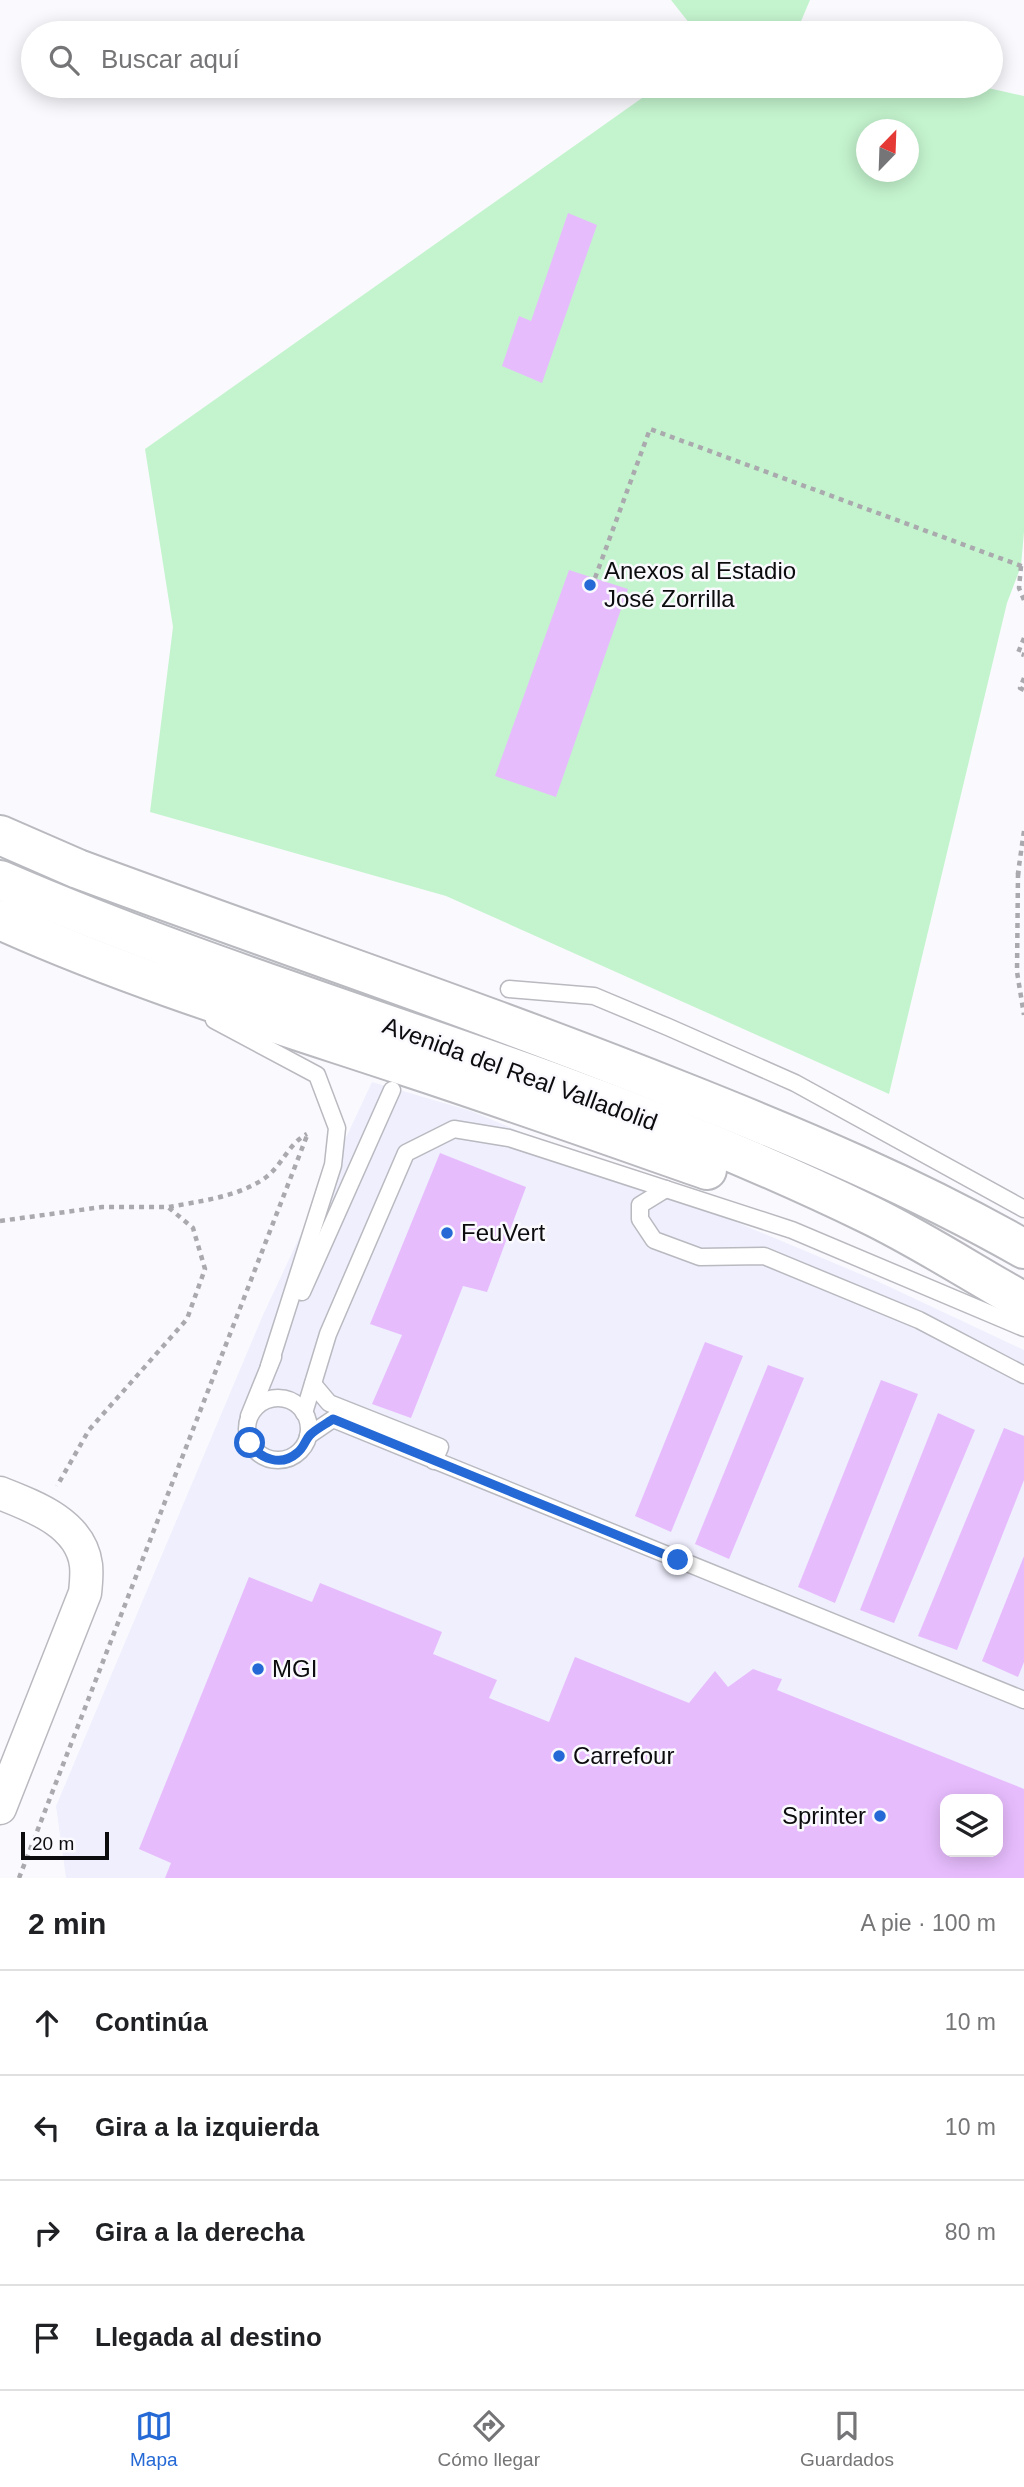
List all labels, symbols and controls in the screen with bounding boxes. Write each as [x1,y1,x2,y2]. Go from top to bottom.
search box [21,21,1003,98]
icon: search [45,41,83,79]
text: Buscar aquí [101,44,240,74]
north arrow [856,119,919,182]
place label: Anexos al Estadio José Zorrilla [604,557,796,612]
marker: Anexos al Estadio José Zorrilla [582,577,598,593]
street label: Avenida del Real Valladolid [379,1011,661,1136]
place label: FeuVert [461,1219,545,1246]
marker: FeuVert [439,1225,455,1241]
route start [234,1427,265,1458]
route end [662,1544,693,1575]
place label: MGI [272,1655,317,1682]
marker: MGI [250,1661,266,1677]
place label: Carrefour [573,1742,674,1769]
marker: Carrefour [551,1748,567,1764]
map controls [940,1794,1003,1857]
button: layers [940,1794,1003,1857]
place label: Sprinter [782,1802,866,1829]
marker: Sprinter [872,1808,888,1824]
scale bar [21,1829,108,1861]
text: 20 m [32,1833,74,1854]
text: 2 min [28,1907,106,1940]
text: A pie · 100 m [860,1910,996,1936]
icon: ahead [28,2004,66,2042]
text: Continúa [95,2007,208,2037]
text: 10 m [945,2009,996,2035]
icon: left [28,2109,66,2147]
text: Gira a la izquierda [95,2112,319,2142]
text: 10 m [945,2114,996,2140]
icon: right [28,2214,66,2252]
text: Gira a la derecha [95,2217,305,2247]
text: 80 m [945,2219,996,2245]
icon: arrive [28,2319,66,2357]
text: Llegada al destino [95,2322,322,2352]
tab: Mapa [130,2407,178,2471]
tab: Cómo llegar [438,2407,540,2471]
tab: Guardados [800,2407,894,2471]

